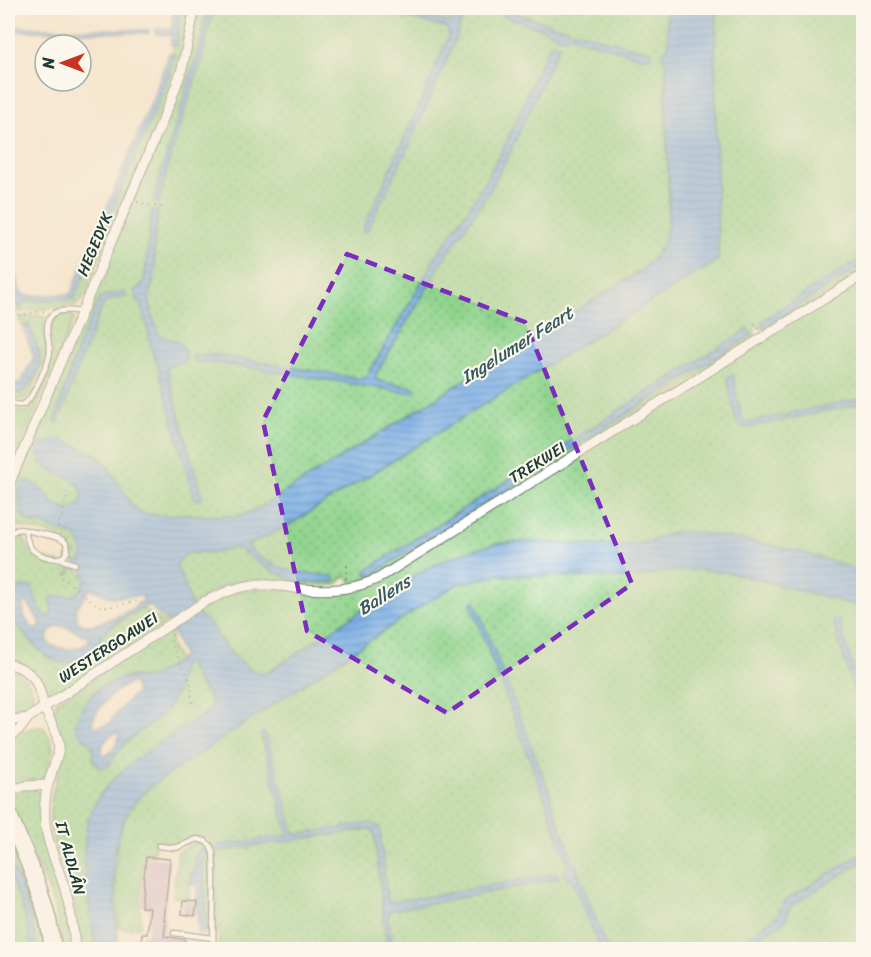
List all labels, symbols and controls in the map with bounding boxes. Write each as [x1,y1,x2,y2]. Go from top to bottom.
north arrow [33,33,93,93]
text: N [34,57,63,70]
street label: HEGEDYK [68,206,121,281]
water label: Ingelumer Feart [453,296,581,393]
street label: TREKWEI [503,433,572,491]
water label: Ballens [351,565,419,624]
street label: WESTERGOAWEI [52,604,165,691]
street label: IT ALDLÂN [46,817,95,899]

